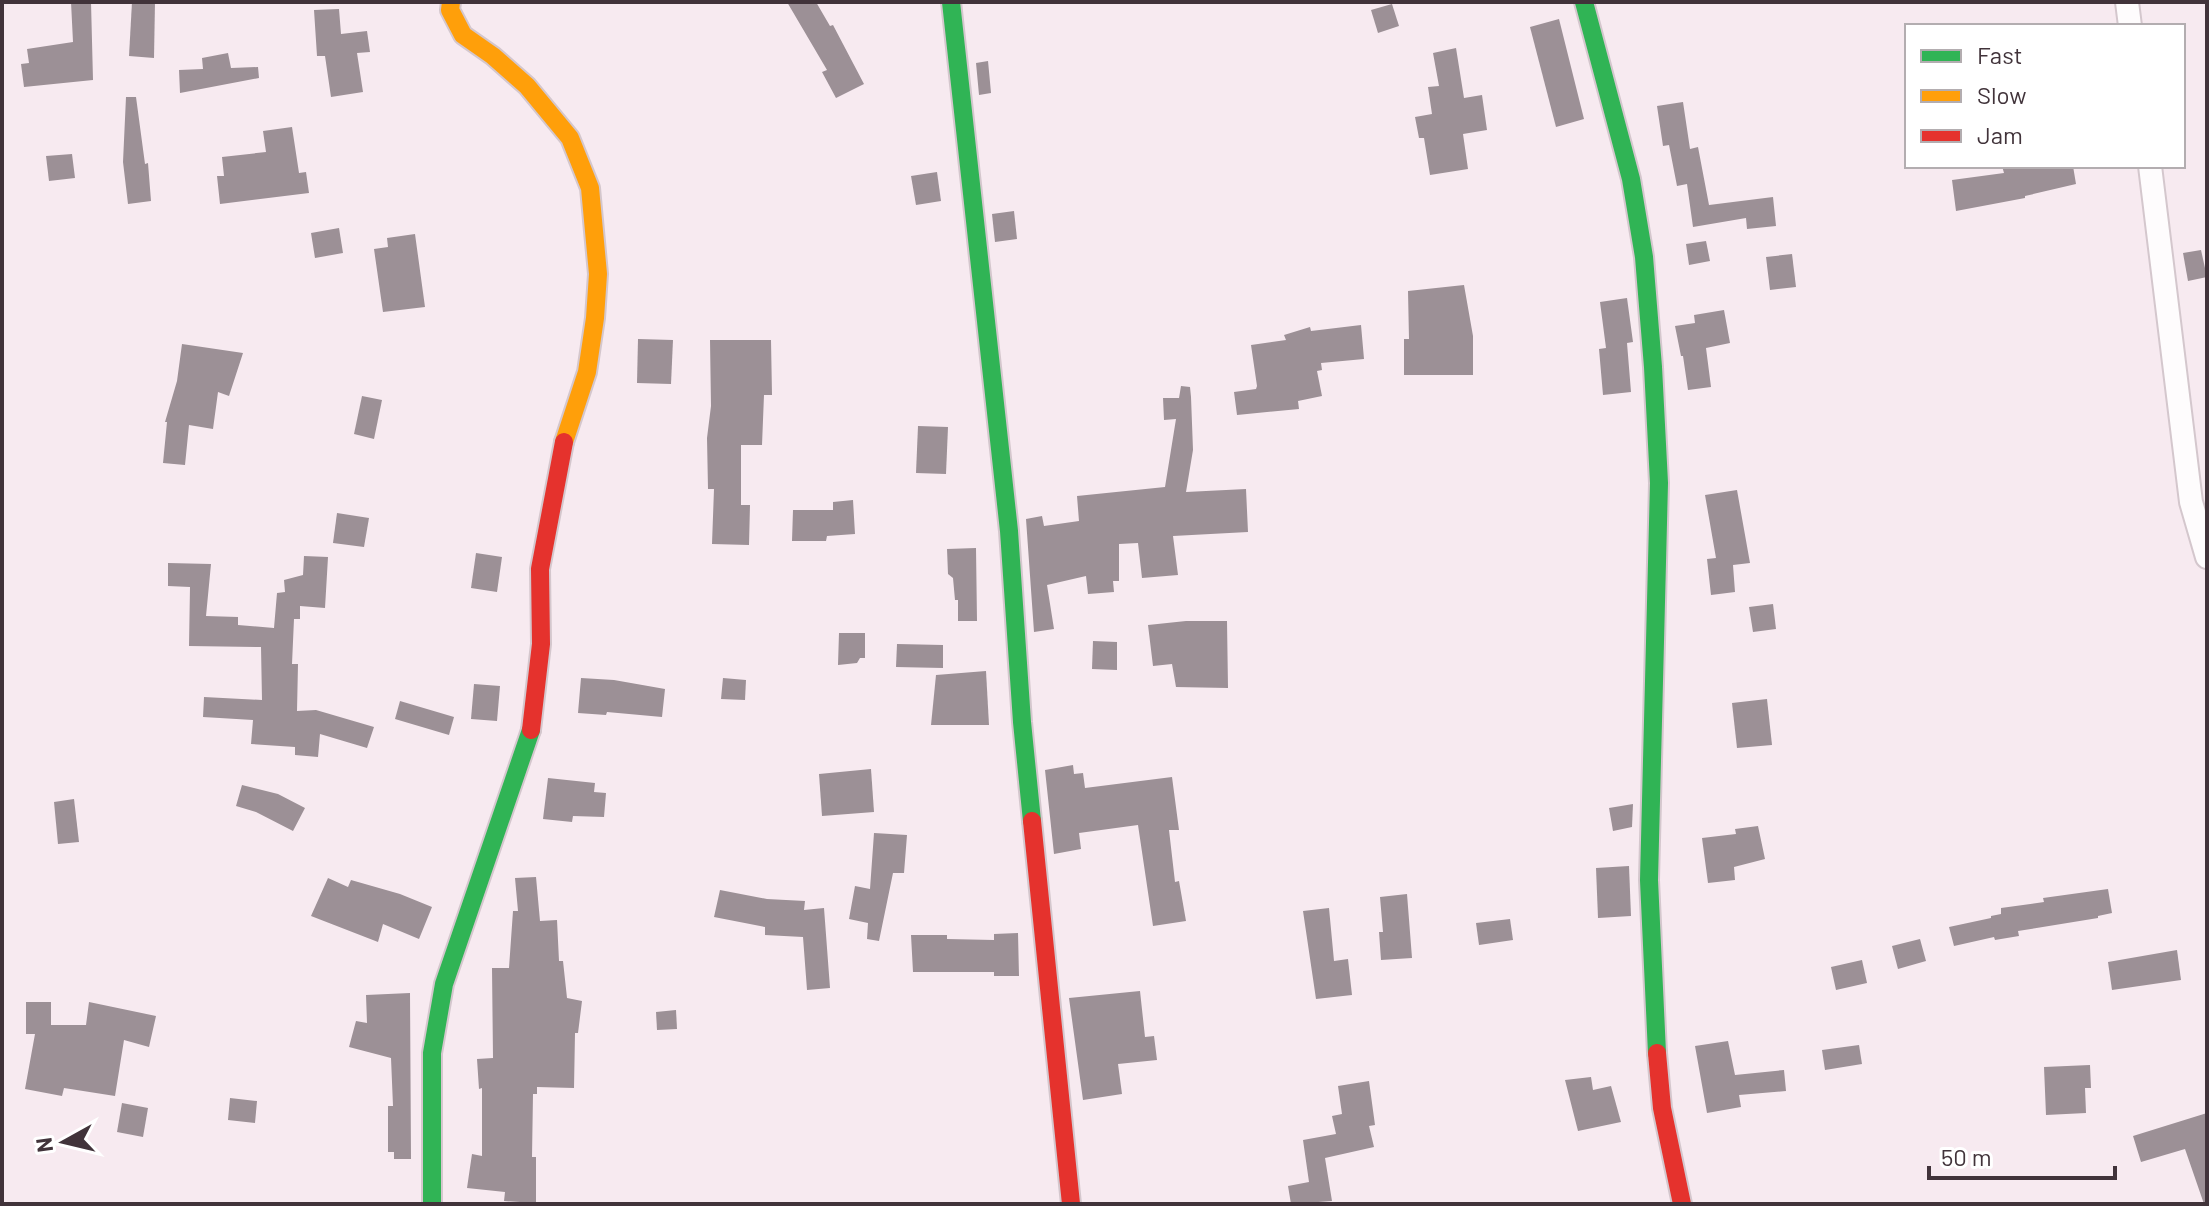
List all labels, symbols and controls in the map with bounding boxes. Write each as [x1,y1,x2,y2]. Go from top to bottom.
legend [1905,24,2185,168]
text: Fast [1977,40,2022,69]
text: Slow [1977,80,2026,109]
text: Jam [1977,120,2023,149]
north arrow [24,1102,104,1182]
scale bar [1929,1130,2115,1180]
text: N [29,1136,57,1154]
text: 50 m [1941,1142,1992,1171]

